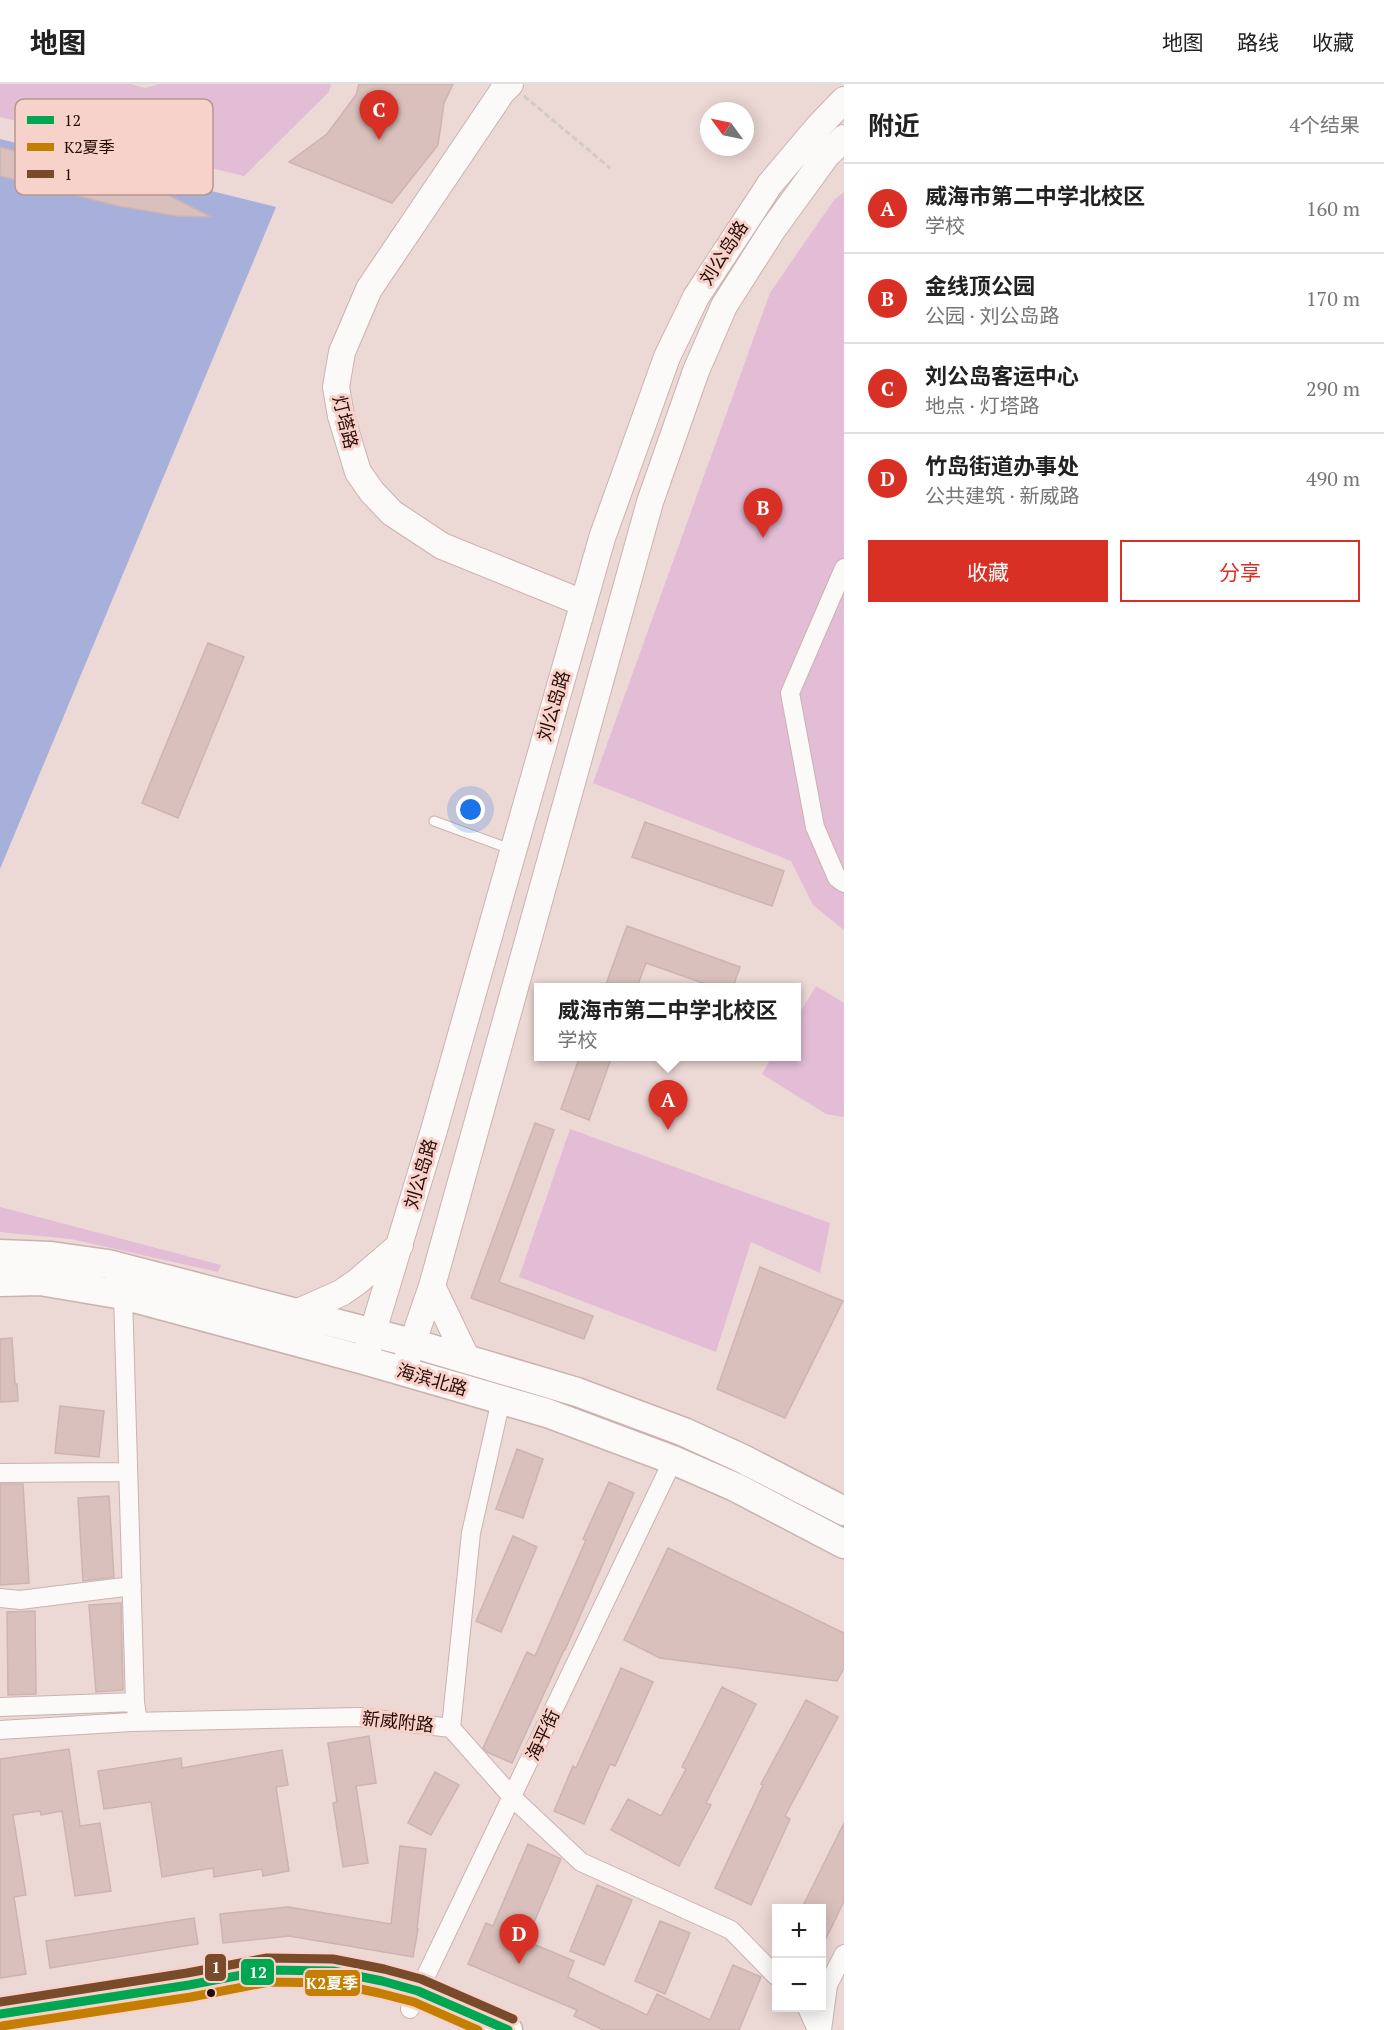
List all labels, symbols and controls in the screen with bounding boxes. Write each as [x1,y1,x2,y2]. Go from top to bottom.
text: 地图 [30,24,86,61]
text: 地图 [1162,28,1204,56]
text: 路线 [1237,28,1279,56]
text: 收藏 [1312,28,1354,56]
pin: C [360,91,398,140]
legend [15,99,213,195]
north arrow [700,102,754,156]
text: 附近 [868,108,920,142]
text: 12 [64,109,81,131]
text: 4个结果 [1289,111,1360,138]
text: K2夏季 [64,136,115,158]
text: 1 [64,163,73,185]
text: 威海市第二中学北校区 [925,181,1145,210]
text: A [880,195,895,222]
text: 160 m [1306,195,1360,222]
text: 学校 [925,212,965,239]
street label: 刘公岛路 [693,216,753,289]
text: 金线顶公园 [925,271,1035,300]
text: B [881,285,894,312]
text: 170 m [1306,285,1360,312]
text: 公园 · 刘公岛路 [925,302,1060,329]
text: 刘公岛客运中心 [925,361,1079,390]
text: C [881,375,894,402]
text: 290 m [1306,375,1360,402]
text: 地点 · 灯塔路 [925,392,1040,419]
street label: 灯塔路 [328,393,364,451]
text: 竹岛街道办事处 [925,451,1079,480]
text: D [880,465,895,492]
text: 490 m [1306,465,1360,492]
text: 公共建筑 · 新威路 [925,482,1080,509]
pin: B [744,488,783,538]
button: 收藏 [868,540,1108,602]
button: 分享 [1120,540,1360,602]
street label: 刘公岛路 [532,668,574,744]
your location [456,795,485,824]
popup [534,983,801,1061]
text: 威海市第二中学北校区 [557,995,778,1024]
text: 学校 [557,1026,597,1053]
pin: A [648,1080,688,1130]
street label: 刘公岛路 [399,1136,441,1212]
street label: 海滨北路 [394,1358,470,1400]
street label: 新威附路 [361,1705,435,1737]
street label: 海平街 [520,1705,564,1764]
map controls [772,1904,826,2012]
button: + [772,1904,826,1958]
pin: D [500,1914,538,1964]
line badge: 1 [204,1953,227,1982]
text: 1 [211,1956,221,1978]
line badge: 12 [240,1958,275,1986]
button: − [772,1958,826,2012]
text: 12 [249,1961,267,1983]
line badge: K2夏季 [304,1969,361,1997]
text: K2夏季 [306,1972,358,1994]
unlabelled marker [205,1987,217,1999]

